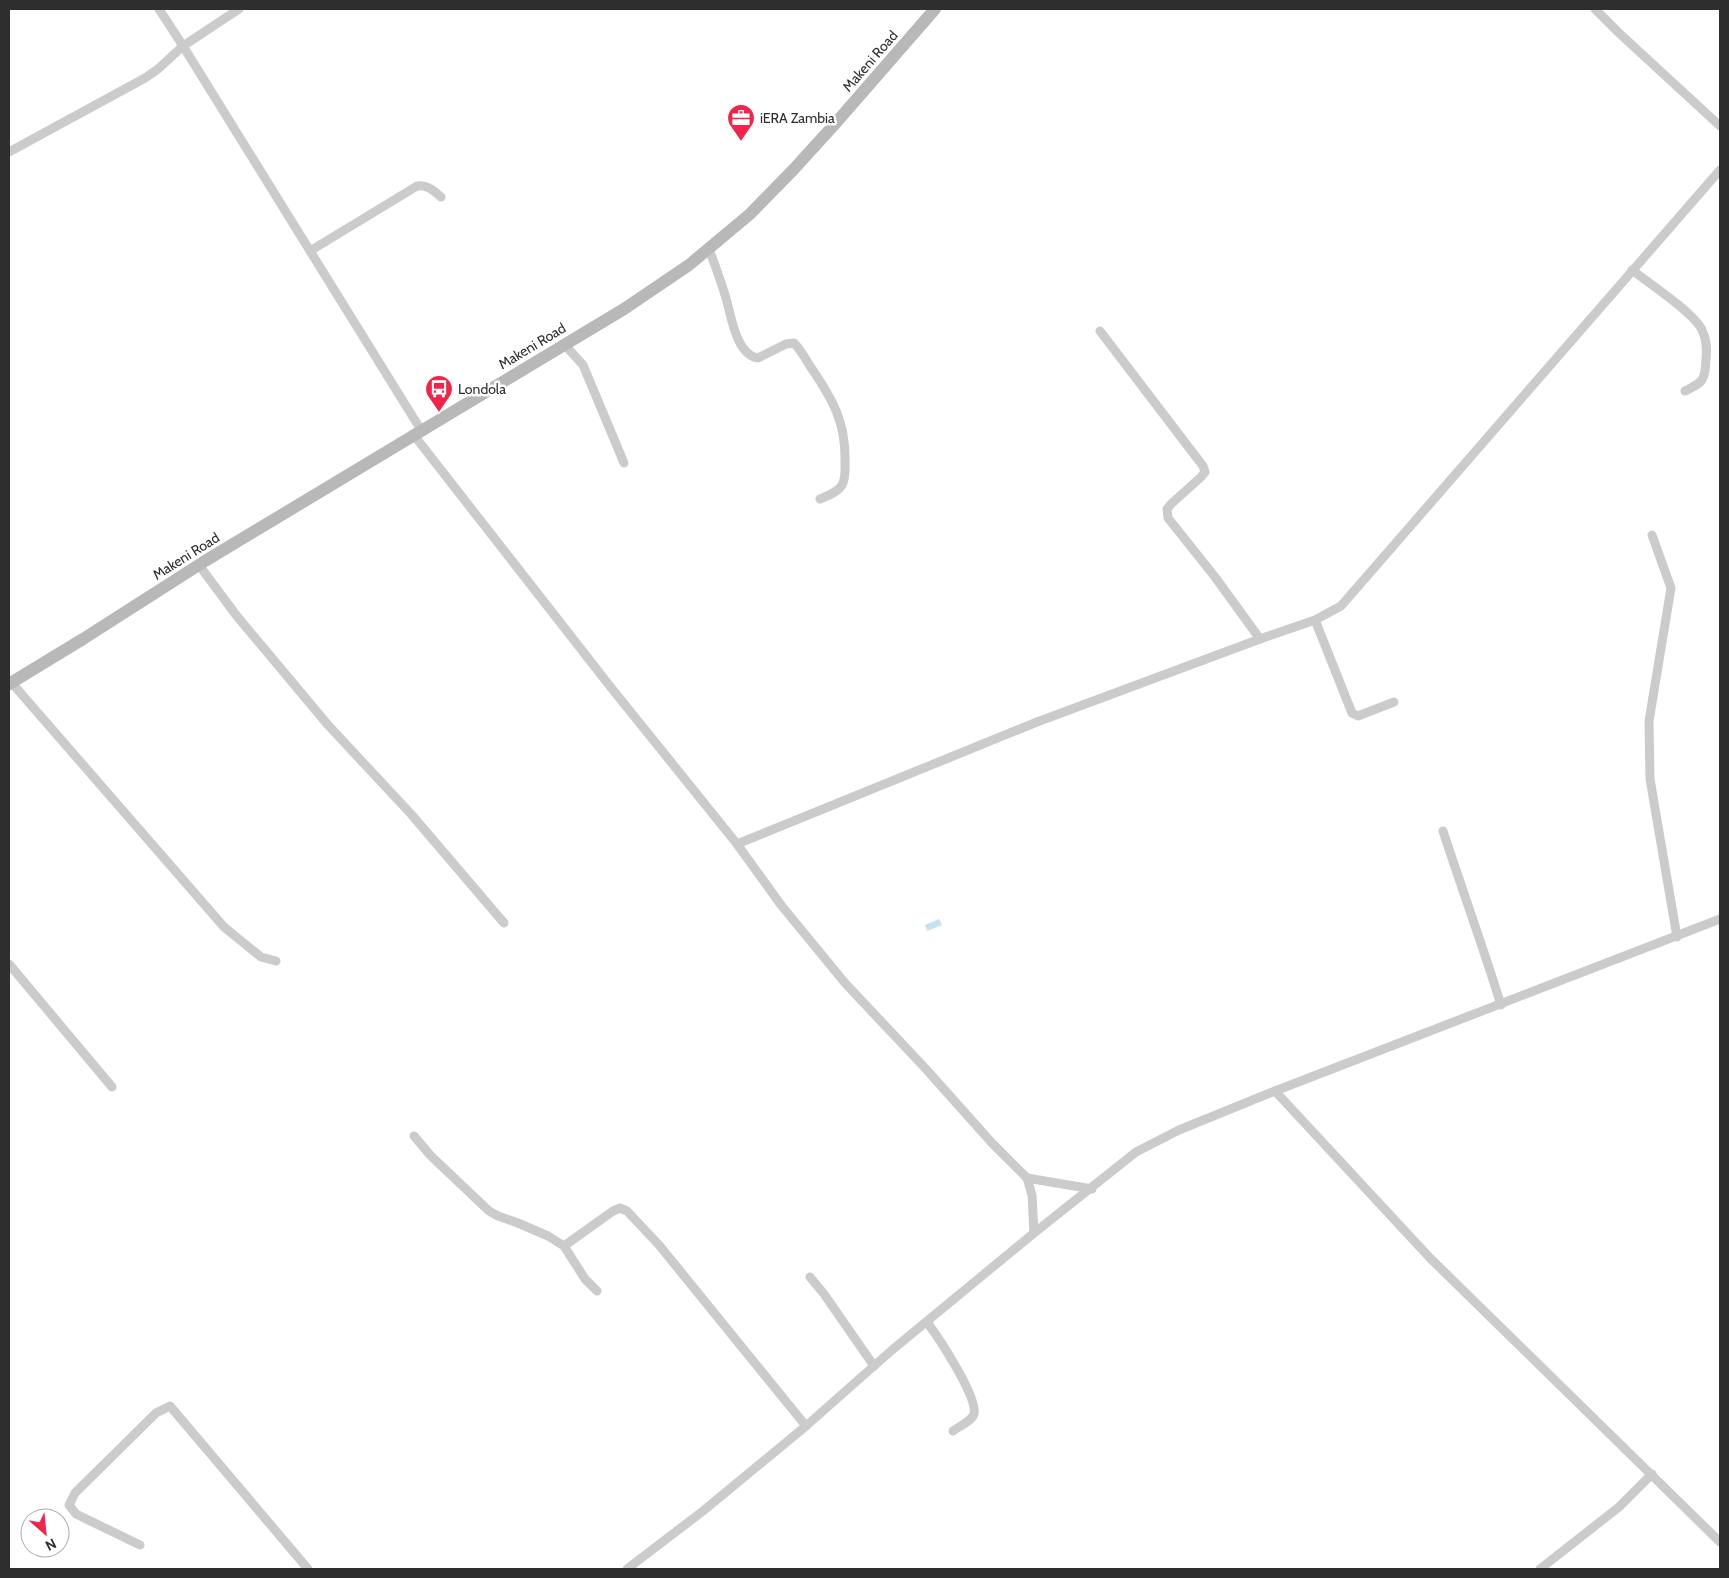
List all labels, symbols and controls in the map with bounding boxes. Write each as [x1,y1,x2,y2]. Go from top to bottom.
street label: Makeni Road [838,27,902,95]
office icon: iERA Zambia [726,103,756,142]
place label: iERA Zambia [760,109,835,127]
street label: Makeni Road [495,319,569,373]
bus stop icon: Londola [424,374,454,413]
place label: Londola [458,380,506,398]
street label: Makeni Road [149,528,223,584]
north arrow [20,1508,70,1558]
text: N [42,1534,59,1555]

